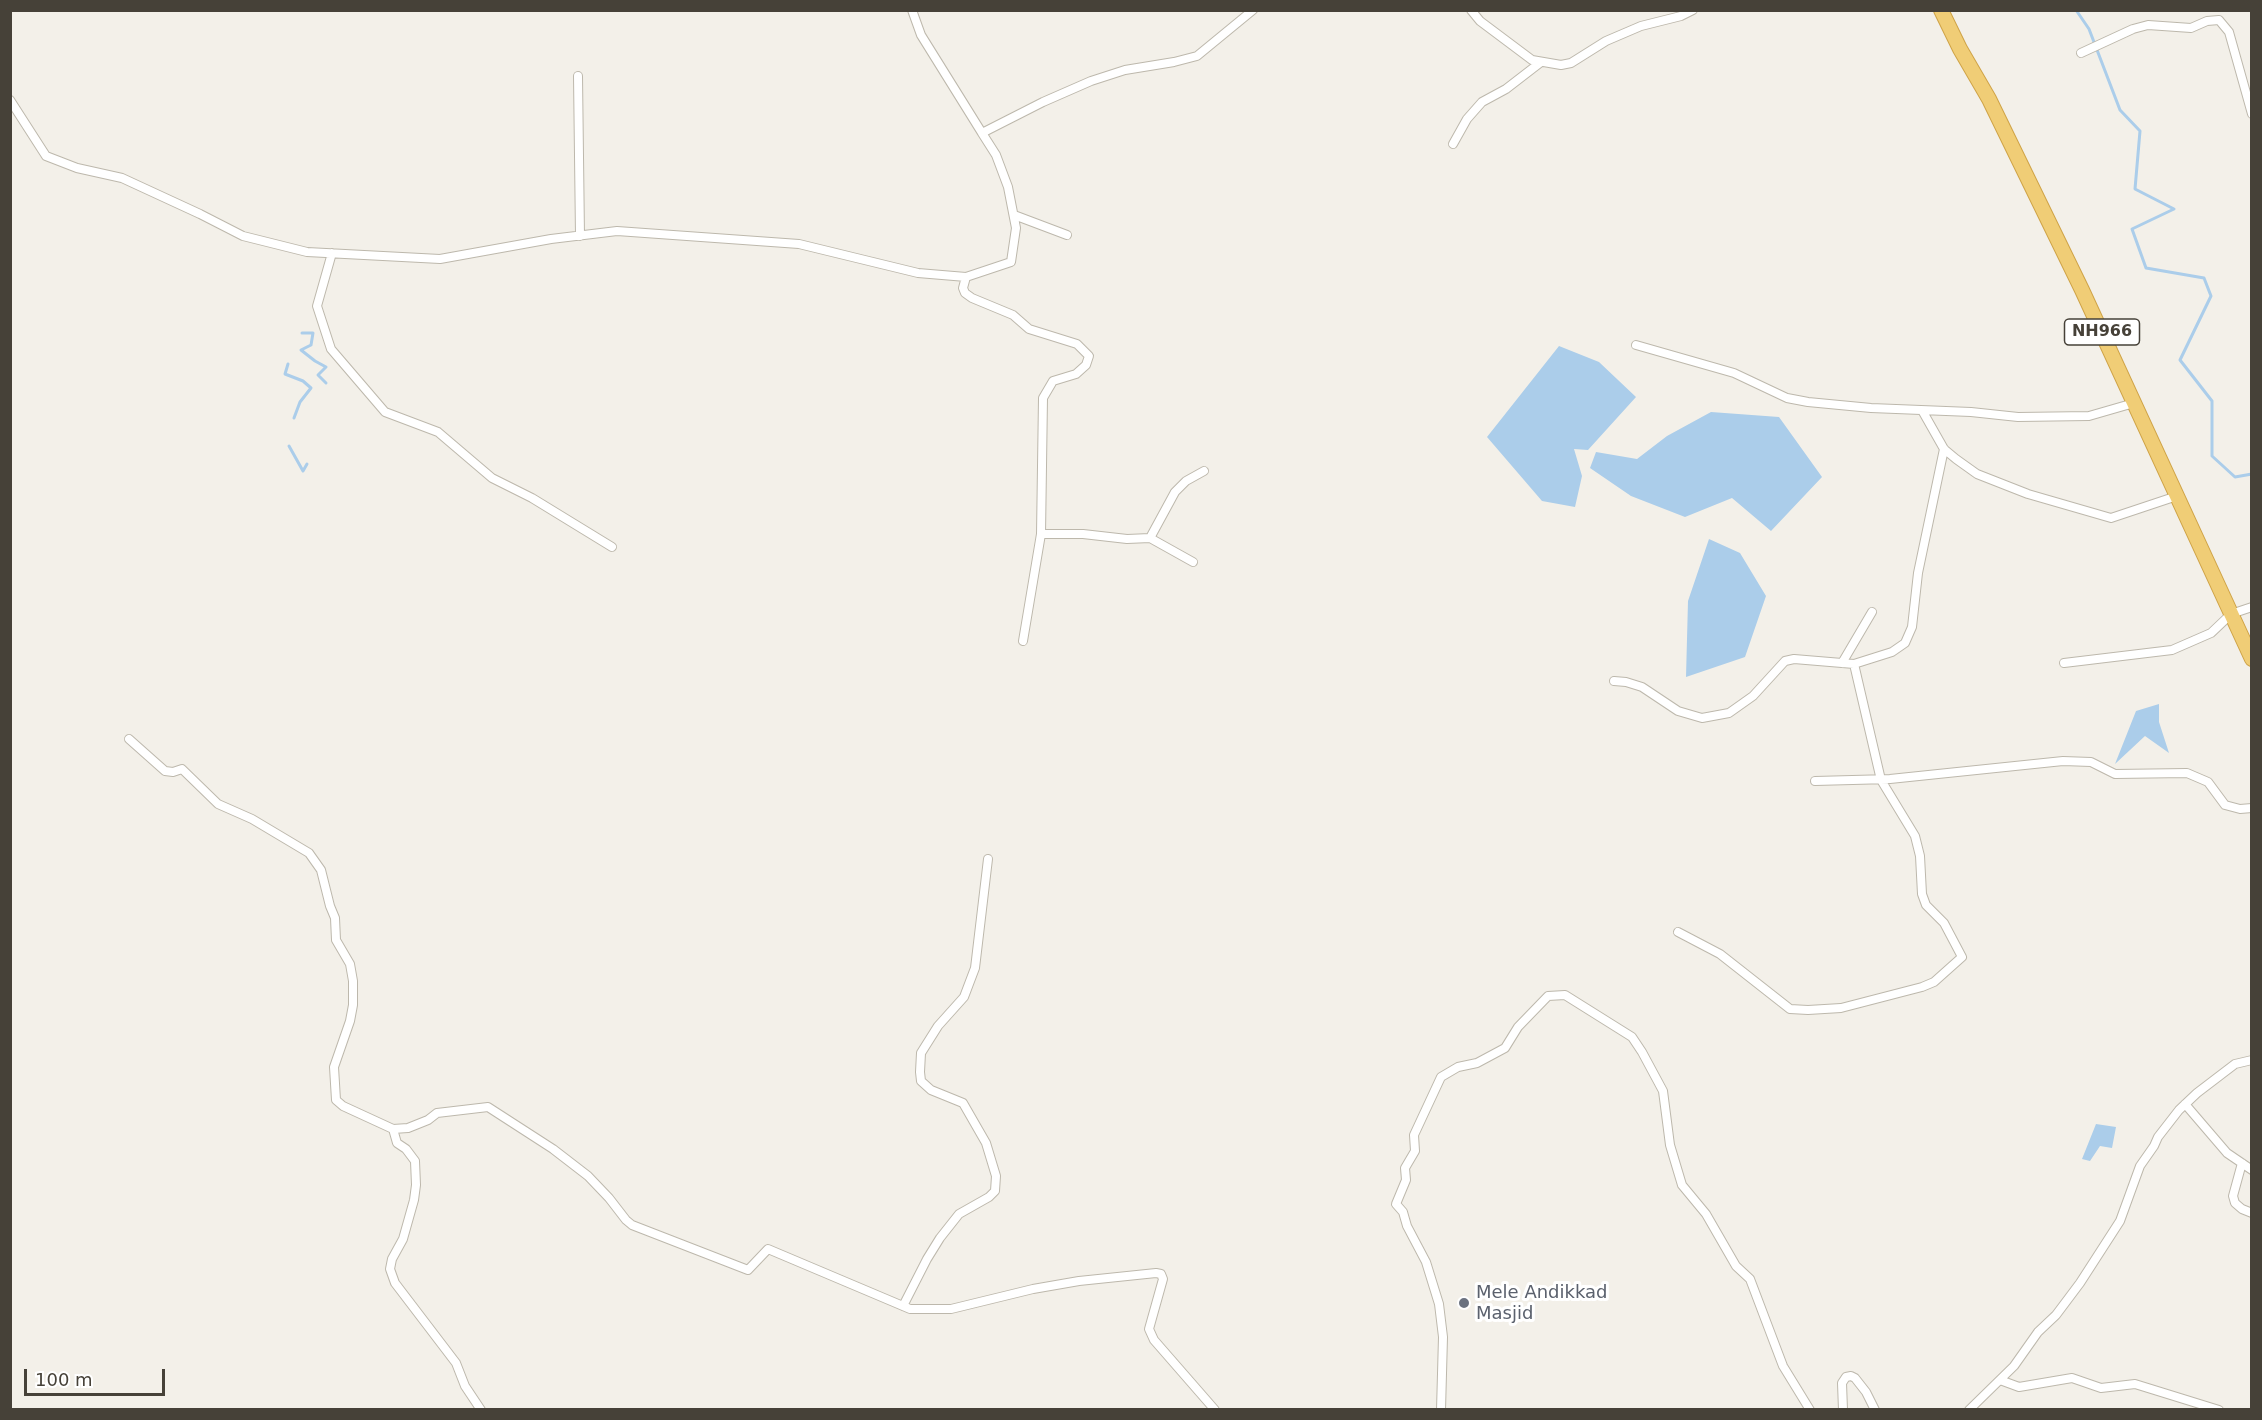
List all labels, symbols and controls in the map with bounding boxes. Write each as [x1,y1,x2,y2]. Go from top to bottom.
road number: NH966 [2064,319,2140,345]
place label: Mele Andikkad Masjid [1476,1282,1608,1324]
marker: Mele Andikkad Masjid [1457,1296,1471,1310]
scale bar [27,1357,168,1395]
text: 100 m [35,1369,93,1390]

